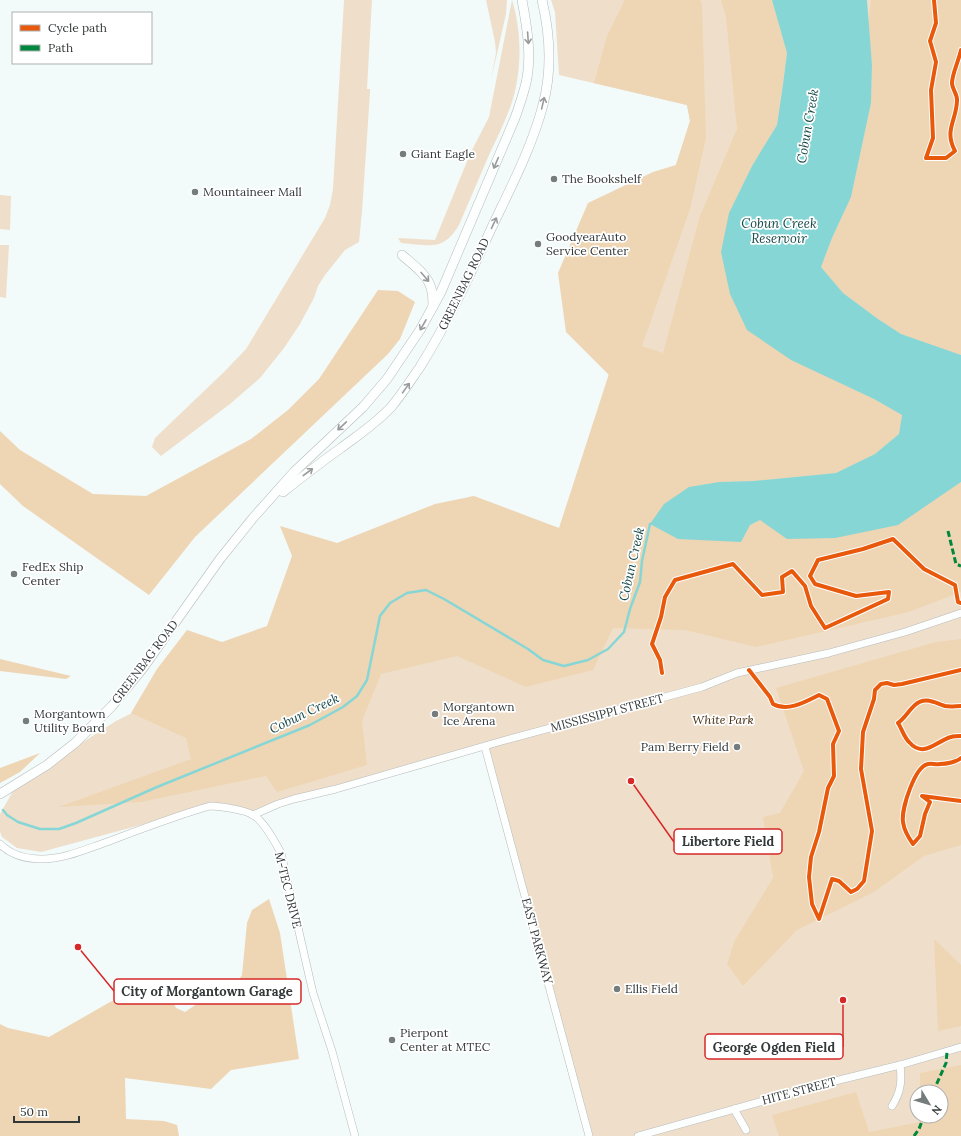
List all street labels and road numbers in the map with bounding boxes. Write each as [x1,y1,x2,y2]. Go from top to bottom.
street label: GREENBAG ROAD [435,235,492,332]
street label: GREENBAG ROAD [108,617,181,707]
street label: MISSISSIPPI STREET [549,690,665,735]
street label: M-TEC DRIVE [272,850,305,930]
street label: EAST PARKWAY [519,896,556,986]
street label: HITE STREET [760,1073,838,1108]

